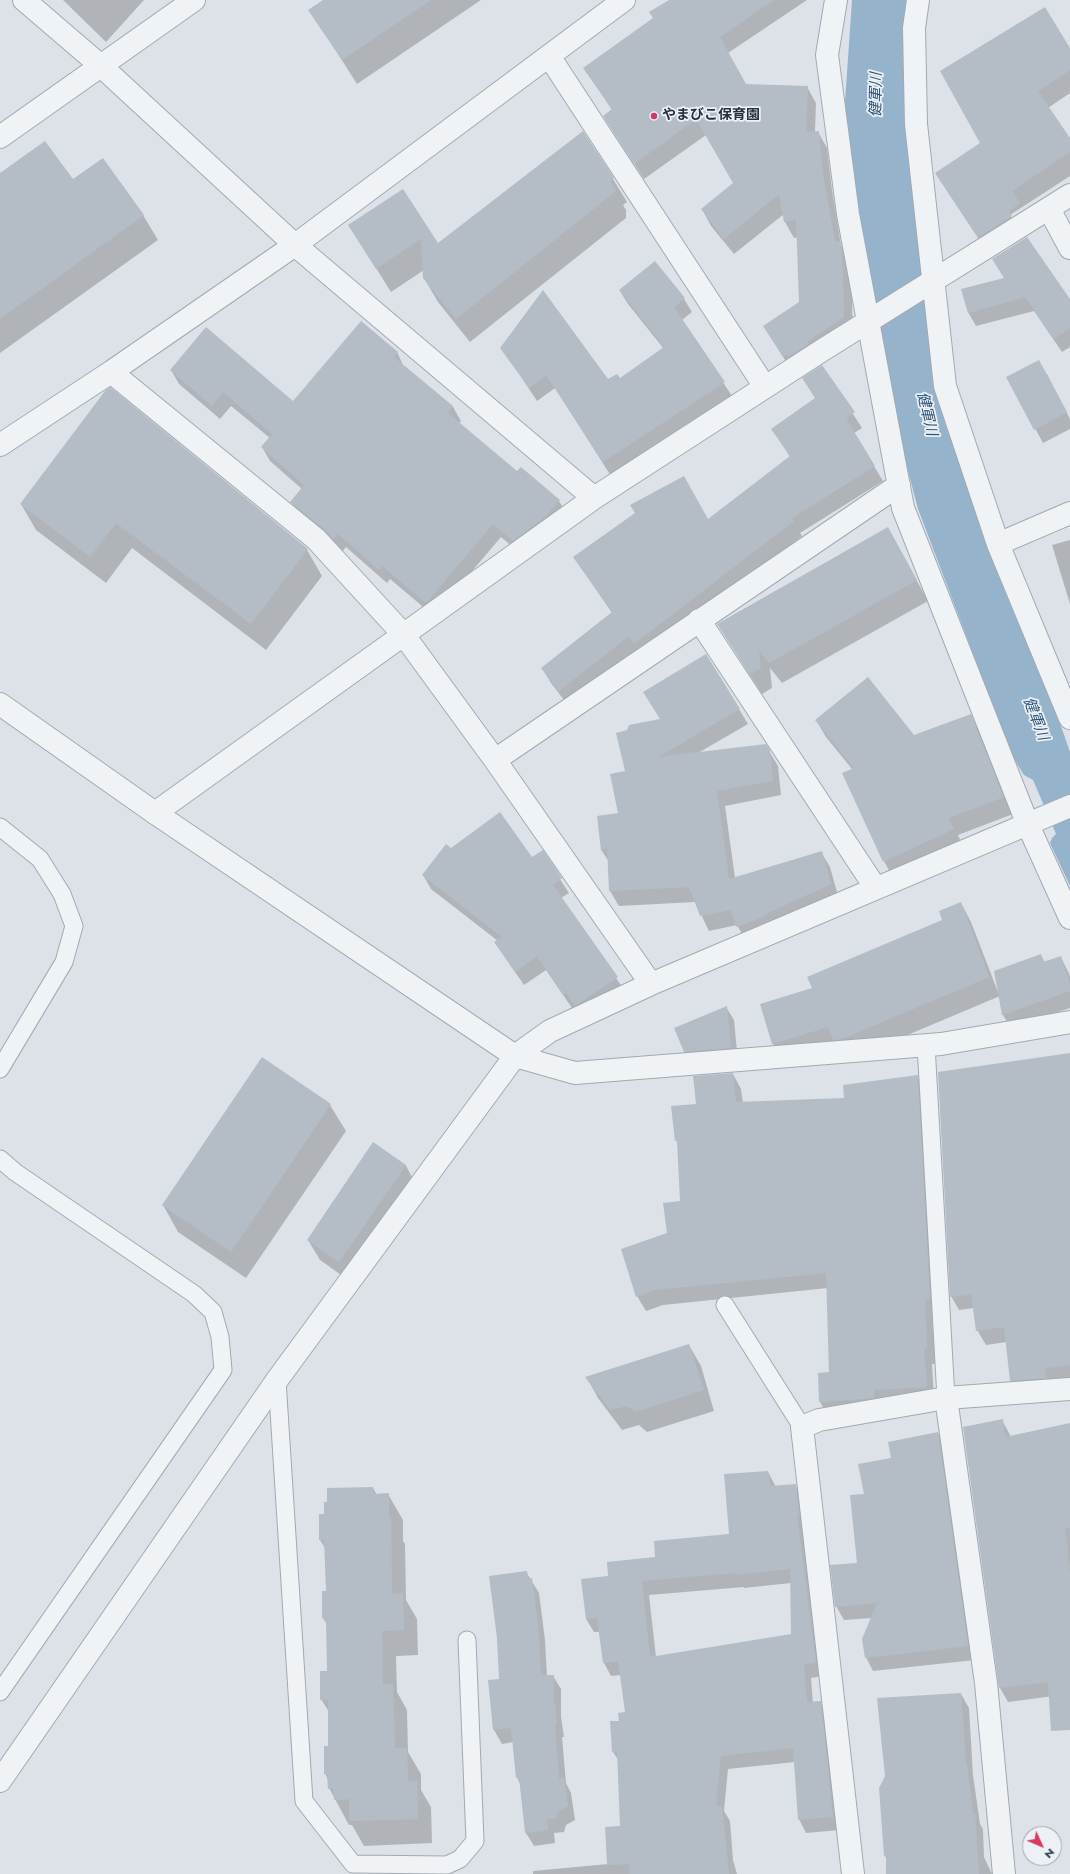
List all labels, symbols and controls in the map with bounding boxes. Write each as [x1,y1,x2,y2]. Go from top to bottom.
water label: 健軍川 [868,72,886,118]
place label: やまびこ保育園 [662,108,760,124]
marker: やまびこ保育園 [649,111,659,121]
water label: 健軍川 [912,390,940,438]
water label: 健軍川 [1019,695,1051,743]
north arrow [1022,1826,1062,1866]
text: N [1041,1845,1059,1862]

